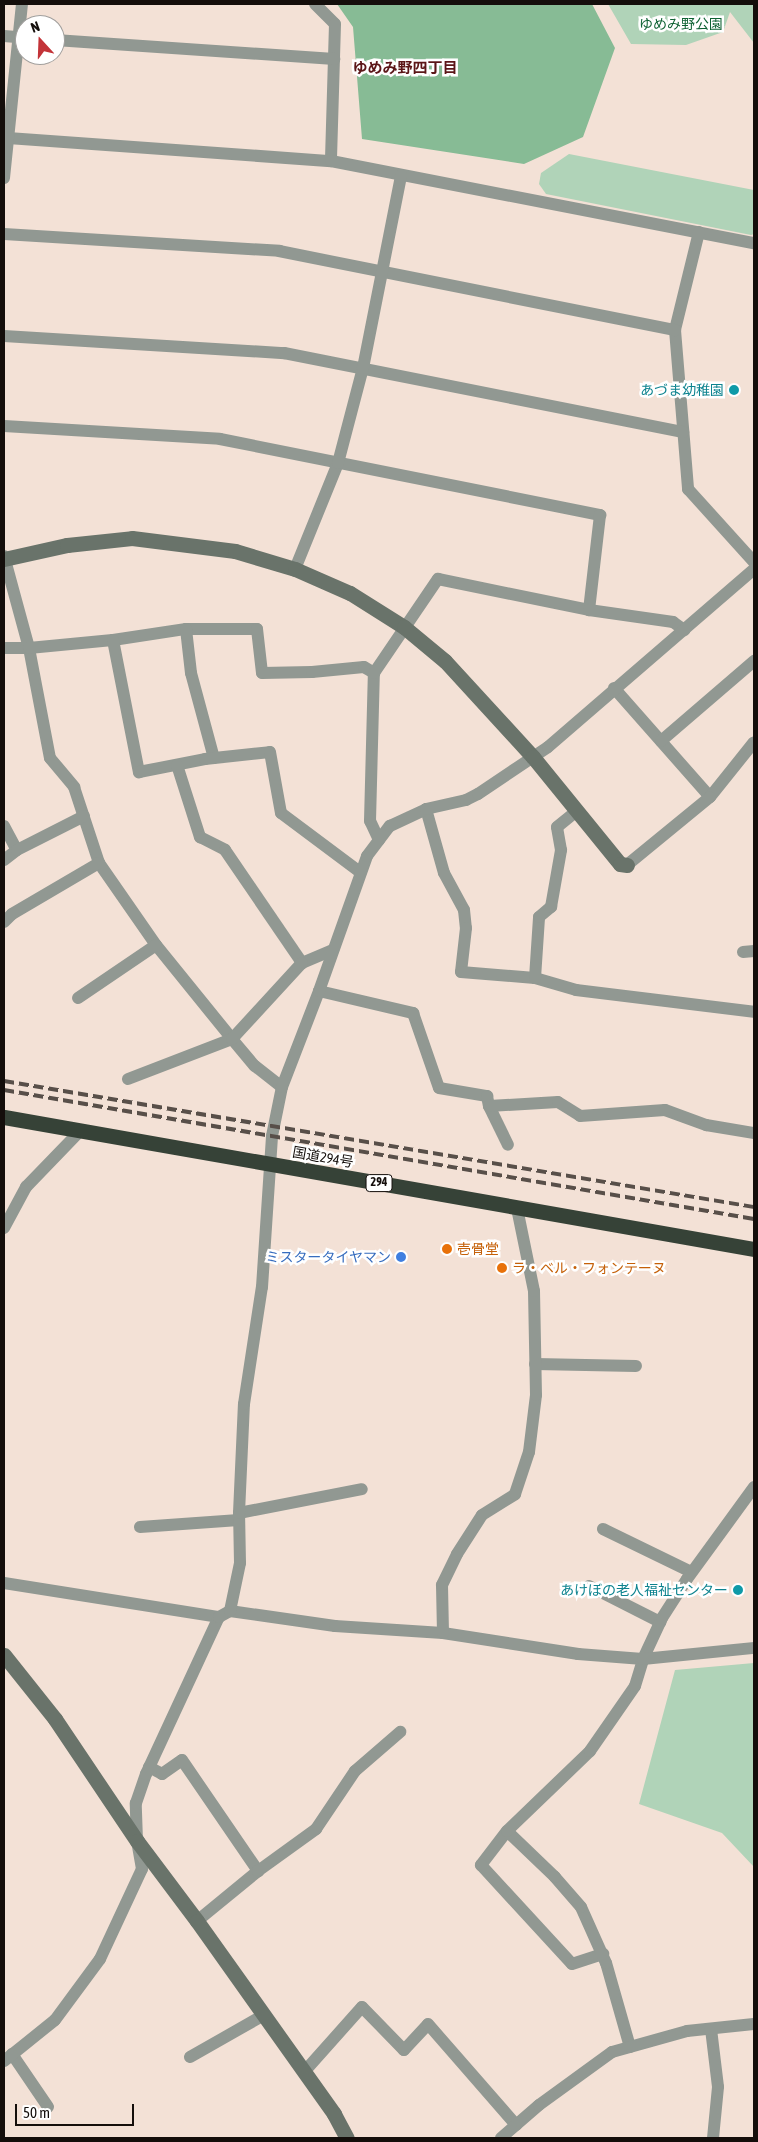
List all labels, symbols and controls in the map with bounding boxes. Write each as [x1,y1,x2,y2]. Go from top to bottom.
north arrow [15,15,65,65]
park label: ゆめみ野公園 [639,16,723,32]
text: N [29,18,42,36]
district label: ゆめみ野四丁目 [353,59,457,77]
place label: あづま幼稚園 [640,382,724,398]
marker: あづま幼稚園 [728,384,740,396]
street label: 国道294号 [291,1143,355,1171]
road number: 294 [365,1174,393,1192]
place label: 壱骨堂 [457,1241,499,1257]
marker: 壱骨堂 [441,1243,453,1255]
place label: ミスタータイヤマン [265,1249,391,1265]
marker: ミスタータイヤマン [395,1251,407,1263]
place label: ラ・ベル・フォンテーヌ [512,1260,666,1276]
marker: ラ・ベル・フォンテーヌ [496,1262,508,1274]
place label: あけぼの老人福祉センター [560,1582,728,1598]
marker: あけぼの老人福祉センター [732,1584,744,1596]
scale bar [18,2094,136,2126]
text: 50 m [23,2104,50,2121]

